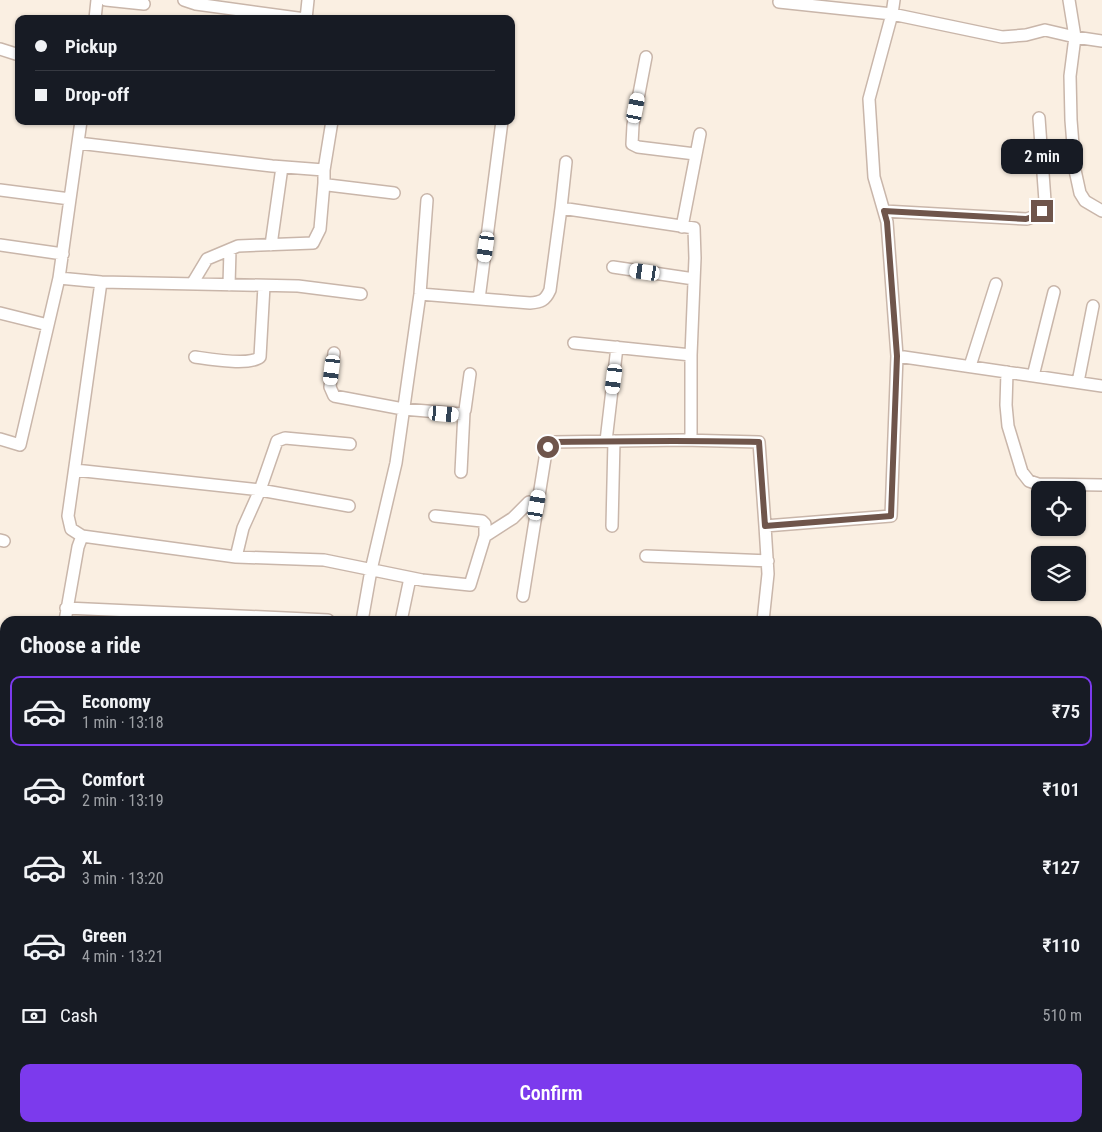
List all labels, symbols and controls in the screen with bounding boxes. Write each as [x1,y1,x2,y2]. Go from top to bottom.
text: Pickup [65,35,117,58]
text: Drop-off [65,83,129,106]
car [625,92,646,124]
callout: 2 min [1001,138,1083,174]
text: 2 min [1024,147,1060,166]
route end [1031,200,1053,222]
car [476,231,495,263]
car [629,262,660,282]
car [322,354,341,386]
car [604,363,623,395]
car [428,405,459,423]
route start [537,436,559,458]
map controls [1031,481,1086,601]
button: locate [1031,481,1086,536]
car [527,489,546,521]
button: layers [1031,546,1086,601]
text: Choose a ride [20,633,141,658]
icon: car [22,689,67,734]
text: Economy [82,690,151,713]
text: ₹75 [1052,700,1080,723]
text: 1 min · 13:18 [82,713,164,732]
icon: car [22,767,67,812]
text: Comfort [82,768,145,791]
text: ₹101 [1042,778,1080,801]
text: 2 min · 13:19 [82,791,164,810]
icon: car [22,845,67,890]
text: XL [82,846,102,869]
text: ₹127 [1042,856,1080,879]
text: 3 min · 13:20 [82,869,164,888]
icon: car [22,923,67,968]
text: Green [82,924,127,947]
text: ₹110 [1042,934,1080,957]
text: 4 min · 13:21 [82,947,164,966]
icon: cash [20,1002,48,1030]
text: Cash [60,1004,98,1027]
text: 510 m [1043,1006,1082,1025]
button: Confirm [20,1064,1082,1122]

